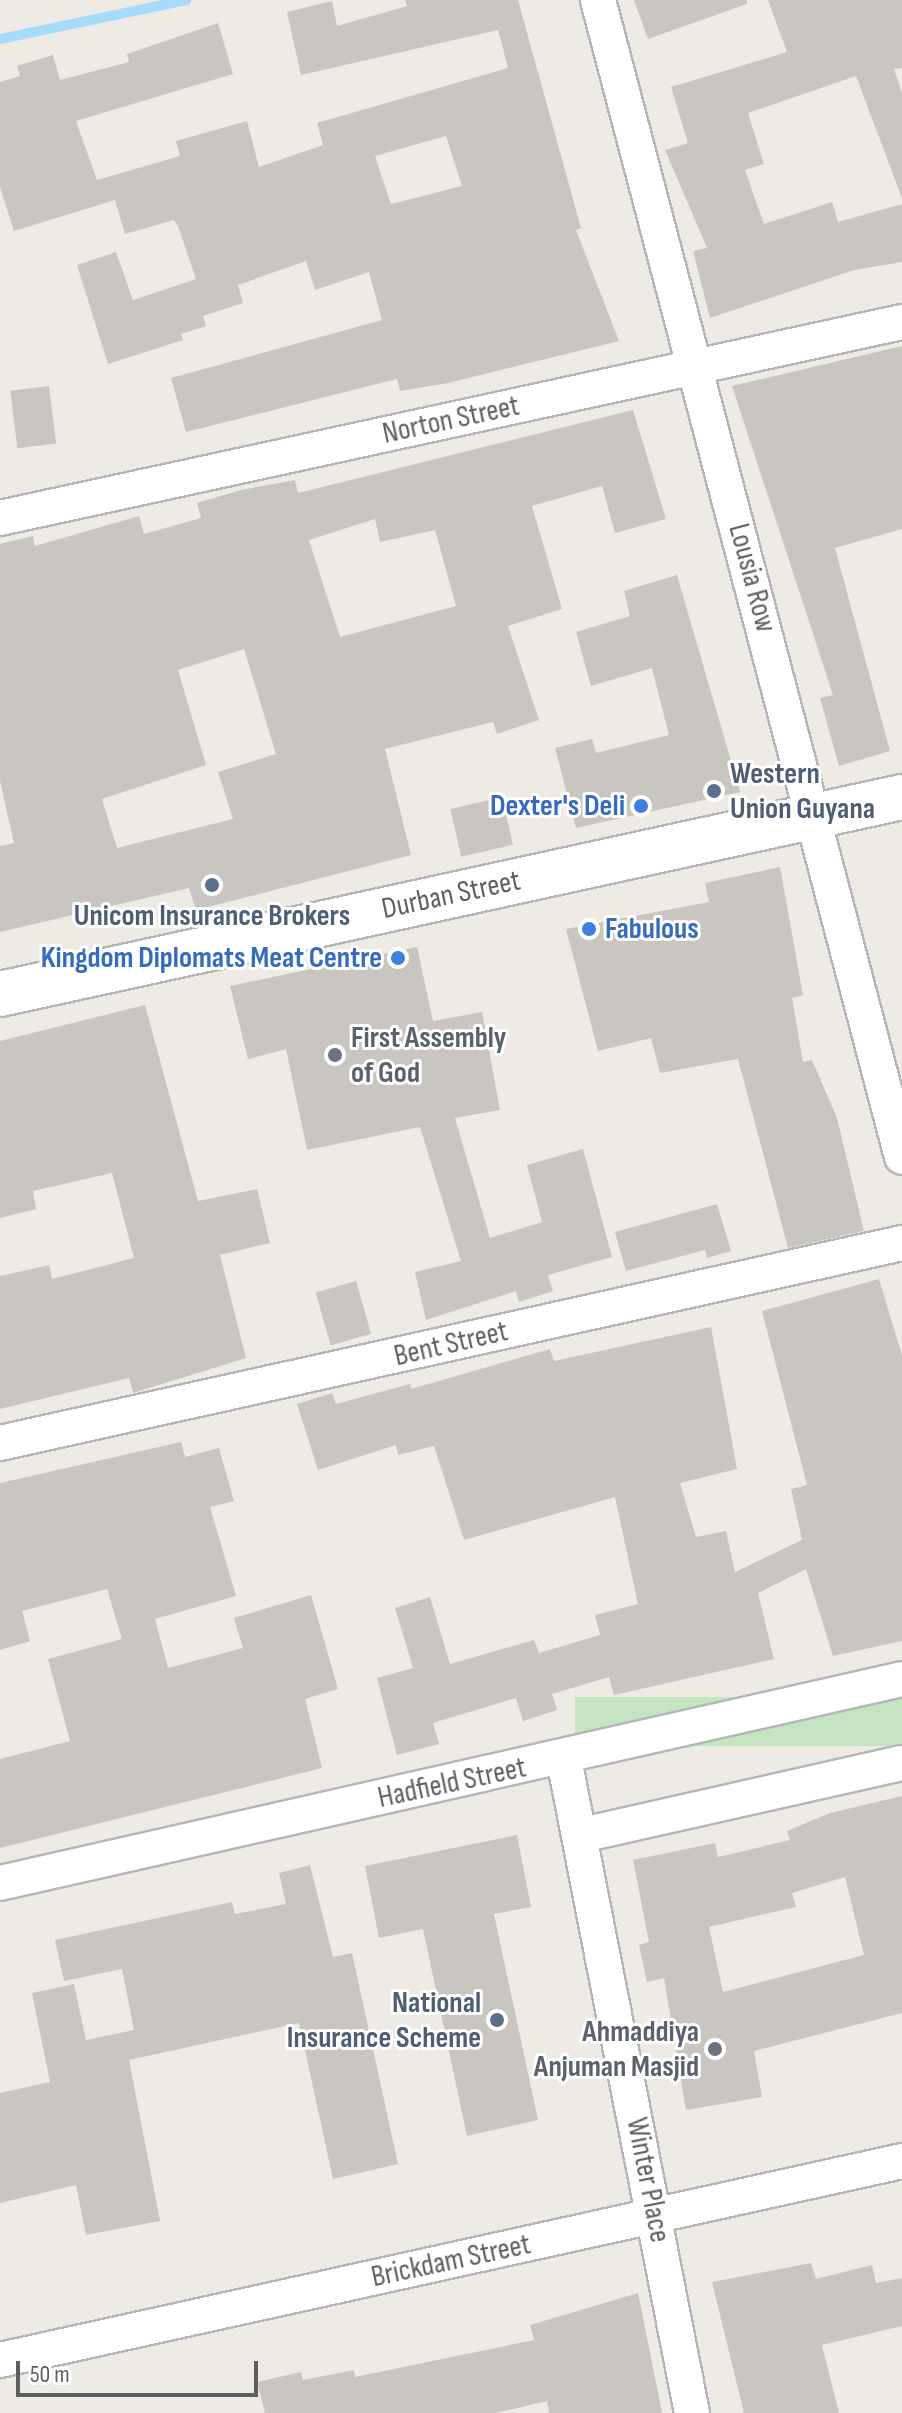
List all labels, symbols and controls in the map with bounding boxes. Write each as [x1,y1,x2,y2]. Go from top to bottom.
street label: Norton Street [379,388,523,452]
street label: Lousia Row [720,520,784,636]
place label: Western Union Guyana [730,756,875,826]
marker: Western Union Guyana [705,782,723,800]
place label: Dexter's Deli [490,788,625,824]
marker: Dexter's Deli [632,797,650,815]
street label: Durban Street [378,863,524,927]
marker: Unicom Insurance Brokers [203,876,221,894]
place label: Unicom Insurance Brokers [74,898,350,934]
place label: Fabulous [605,911,699,947]
marker: Fabulous [580,920,598,938]
place label: Kingdom Diplomats Meat Centre [41,940,382,976]
marker: Kingdom Diplomats Meat Centre [389,949,407,967]
place label: First Assembly of God [351,1020,506,1090]
marker: First Assembly of God [326,1046,344,1064]
street label: Bent Street [391,1313,511,1375]
street label: Hadfield Street [375,1750,529,1816]
place label: National Insurance Scheme [287,1985,481,2056]
marker: National Insurance Scheme [488,2011,506,2029]
place label: Ahmaddiya Anjuman Masjid [534,2014,699,2084]
marker: Ahmaddiya Anjuman Masjid [706,2040,724,2058]
street label: Winter Place [618,2115,678,2245]
street label: Brickdam Street [368,2227,534,2295]
scale bar [20,2345,262,2395]
text: 50 m [30,2360,70,2389]

